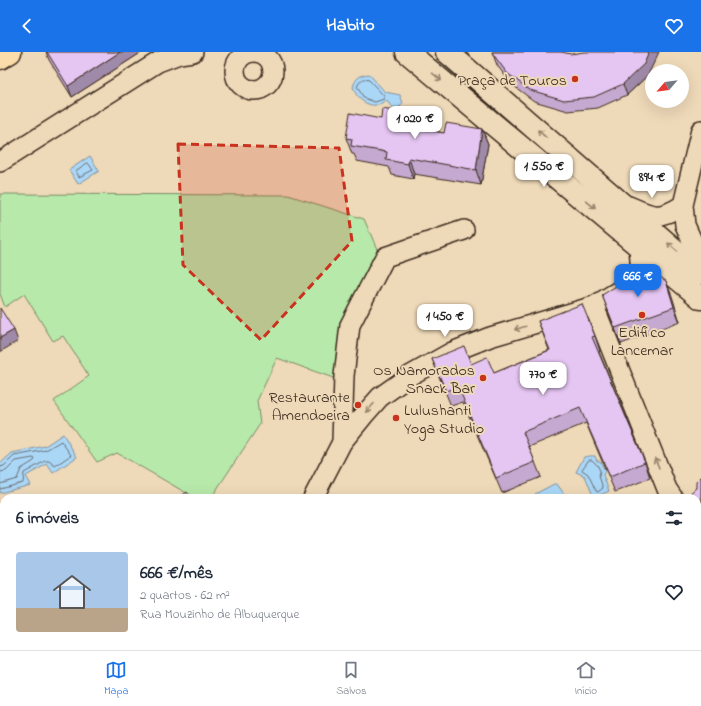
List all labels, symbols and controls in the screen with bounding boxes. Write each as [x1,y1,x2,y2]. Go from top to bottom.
text: Habito [326,13,375,39]
icon: back [16,15,38,37]
icon: heart [663,15,685,37]
north arrow [645,64,689,108]
map controls [645,64,689,108]
place label: Praça de Touros [458,69,567,93]
one-way arrow [432,72,443,81]
marker: Praça de Touros [570,74,580,84]
pin: 1 020 € [378,106,452,140]
text: 1 020 € [396,109,434,128]
one-way arrow [537,130,547,139]
pin: 1 550 € [507,154,581,188]
text: 1 550 € [524,157,564,176]
pin: 894 € [624,165,680,199]
text: 894 € [639,168,665,187]
one-way arrow [586,200,596,209]
one-way arrow [667,243,677,252]
pin: 666 € [610,264,666,298]
text: 666 € [623,267,653,286]
pin: 1 450 € [408,304,482,338]
text: 1 450 € [426,307,464,326]
marker: Edifico Lancemar [637,310,647,320]
place label: Edifico Lancemar [611,321,673,363]
one-way arrow [514,325,527,332]
place label: Os Namorados Snack Bar [373,359,475,401]
pin: 770 € [515,362,571,396]
text: 770 € [529,365,557,384]
marker: Os Namorados Snack Bar [478,373,488,383]
place label: Restaurante Amendoeira [269,386,351,428]
place label: Lulushanti Yoga Studio [404,399,484,441]
marker: Restaurante Amendoeira [353,400,363,410]
one-way arrow [365,403,375,413]
marker: Lulushanti Yoga Studio [391,413,401,423]
one-way arrow [652,457,660,469]
text: 6 imóveis [16,506,79,531]
icon: filters [663,507,685,529]
text: 666 €/mês [140,561,213,586]
icon: home [48,568,96,616]
icon: heart [663,581,685,603]
text: 2 quartos · 62 m² [140,586,230,605]
text: Rua Mouzinho de Albuquerque [140,605,299,624]
tab: Mapa [104,659,128,699]
tab: Salvos [336,659,367,699]
tab: Início [575,659,597,699]

